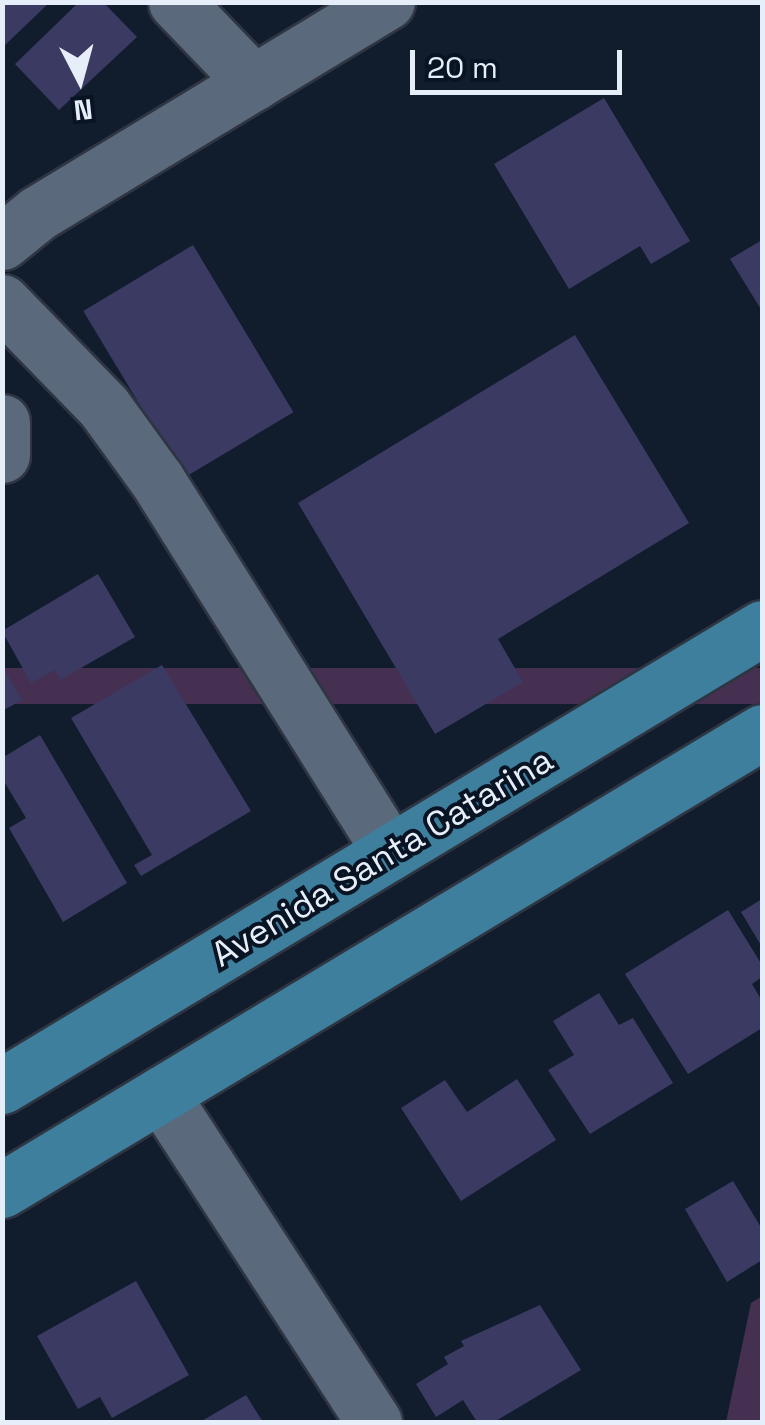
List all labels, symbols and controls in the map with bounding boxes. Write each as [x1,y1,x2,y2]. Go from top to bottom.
north arrow [30,30,130,130]
scale bar [415,30,628,92]
text: 20 m [427,48,498,87]
text: N [72,91,94,129]
street label: Avenida Santa Catarina [204,738,560,976]

